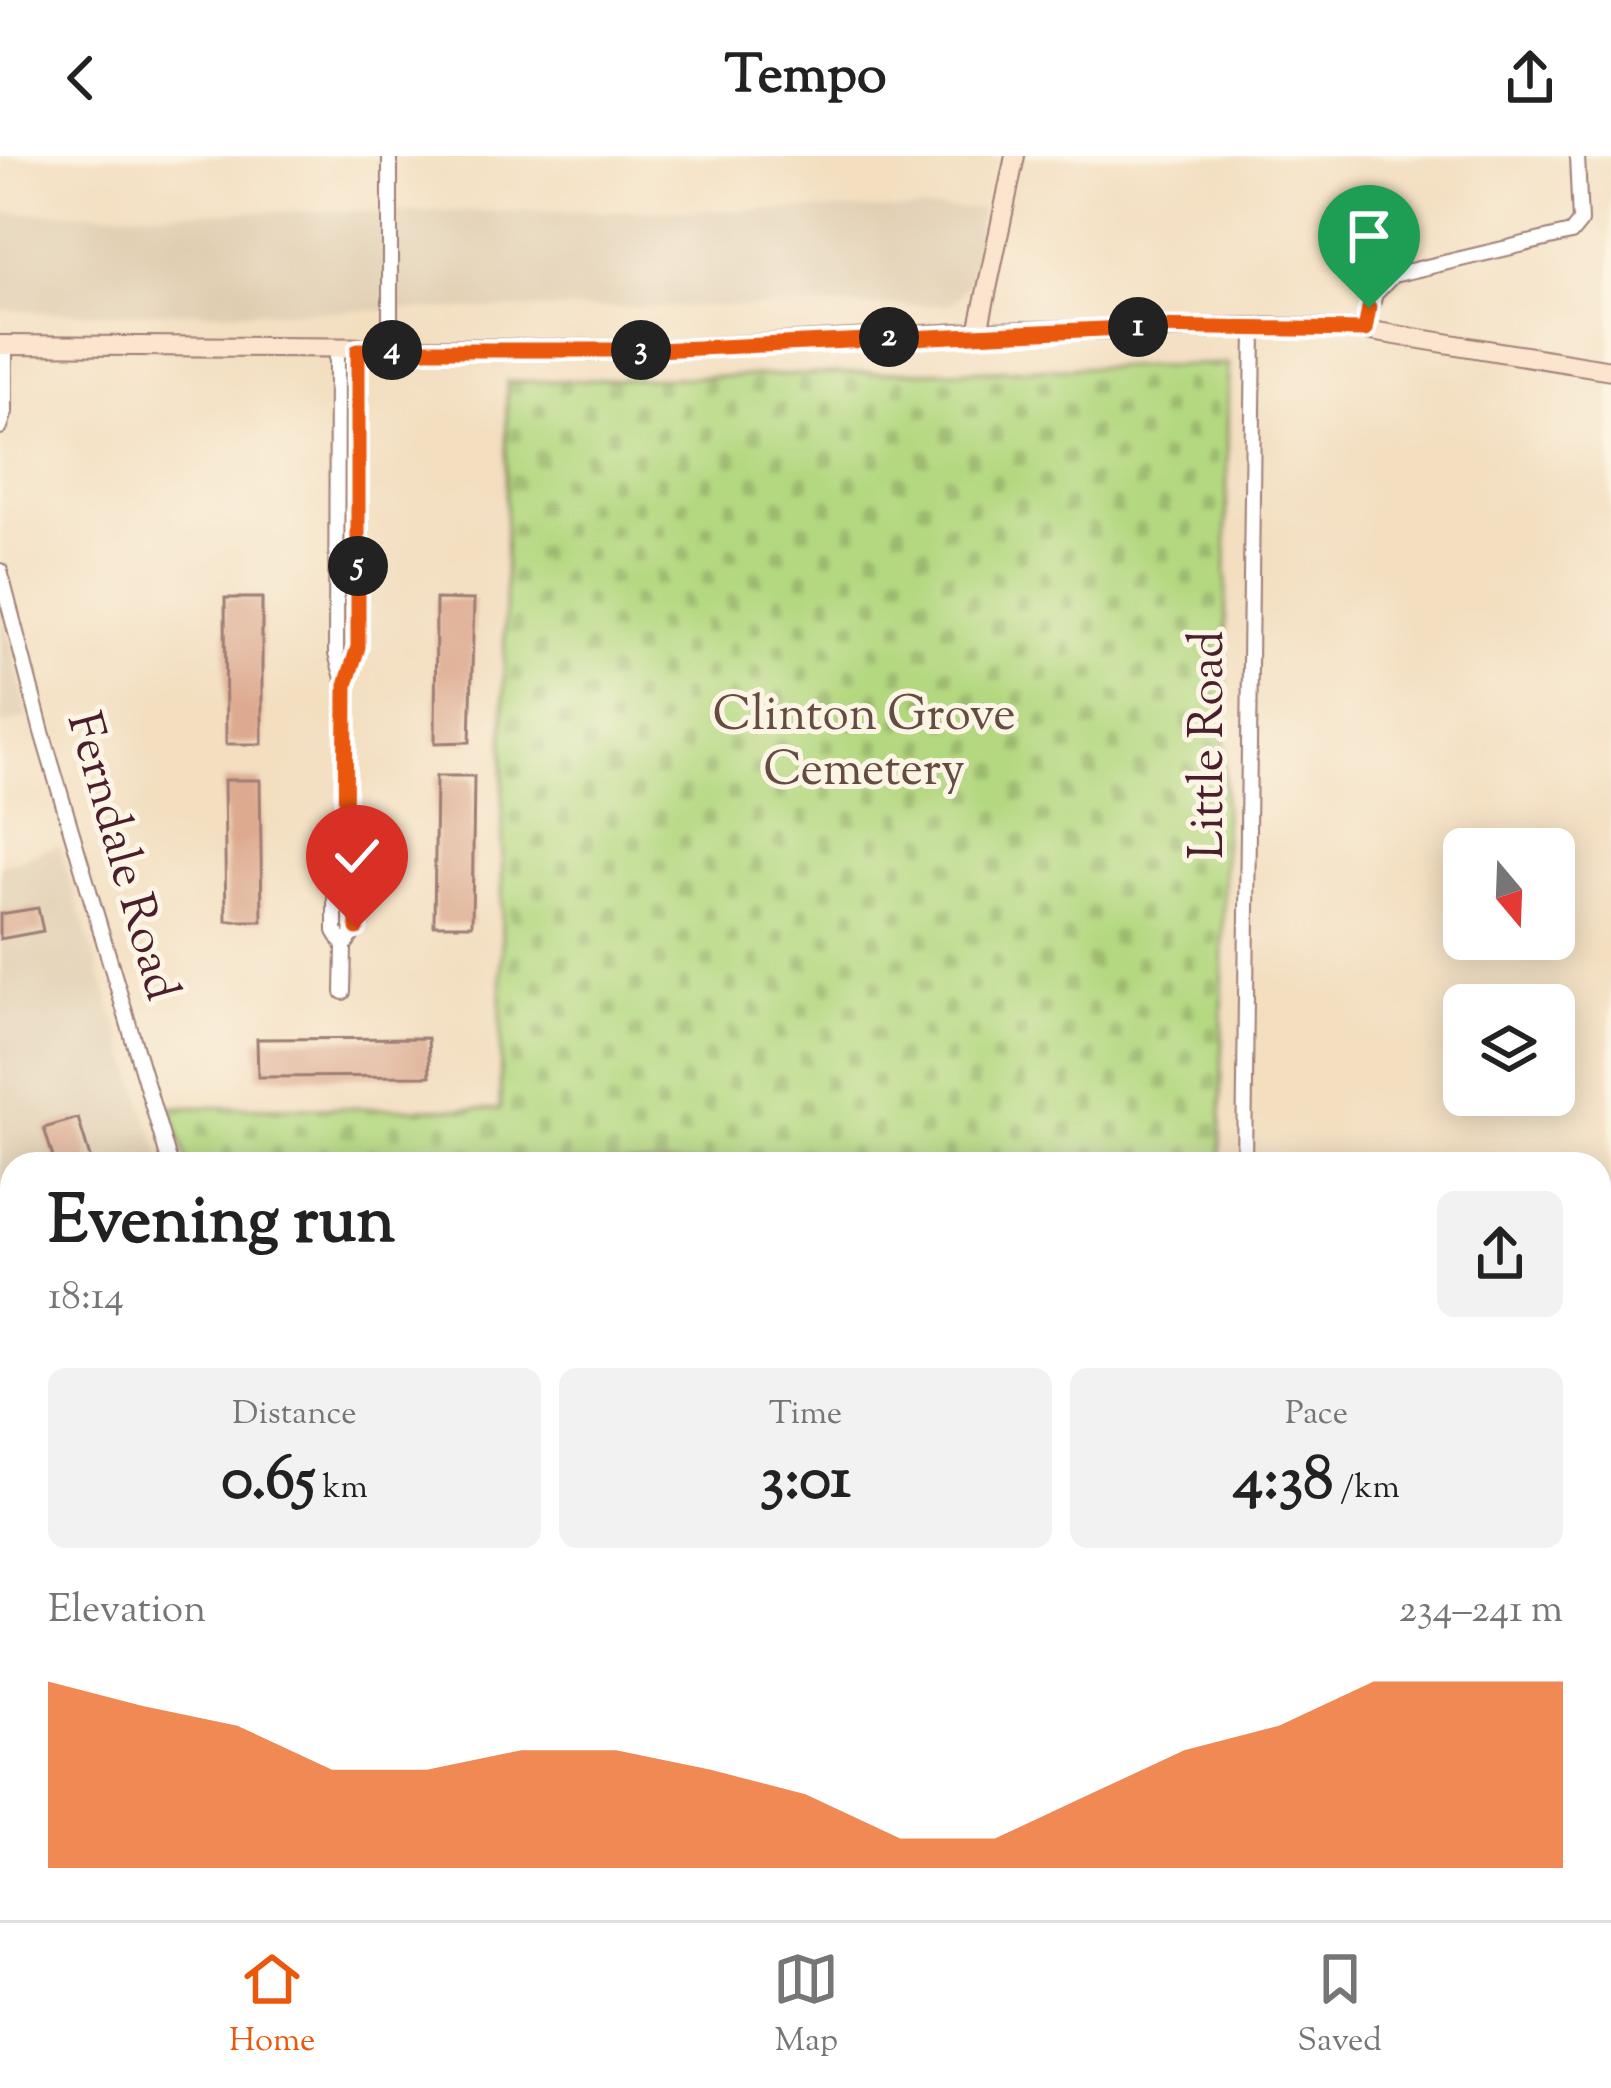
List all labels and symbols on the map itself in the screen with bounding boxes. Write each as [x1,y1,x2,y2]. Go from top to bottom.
pin [1318,185,1420,308]
pin: 1 [1108,297,1168,357]
pin: 2 [859,307,919,367]
pin: 4 [362,320,422,380]
pin: 3 [611,320,671,380]
pin: 5 [328,536,388,596]
street label: Little Road [1176,631,1245,859]
park label: Clinton Grove Cemetery [712,683,1016,807]
street label: Ferndale Road [46,705,194,1009]
pin [306,805,408,928]
north arrow [1443,828,1575,960]

